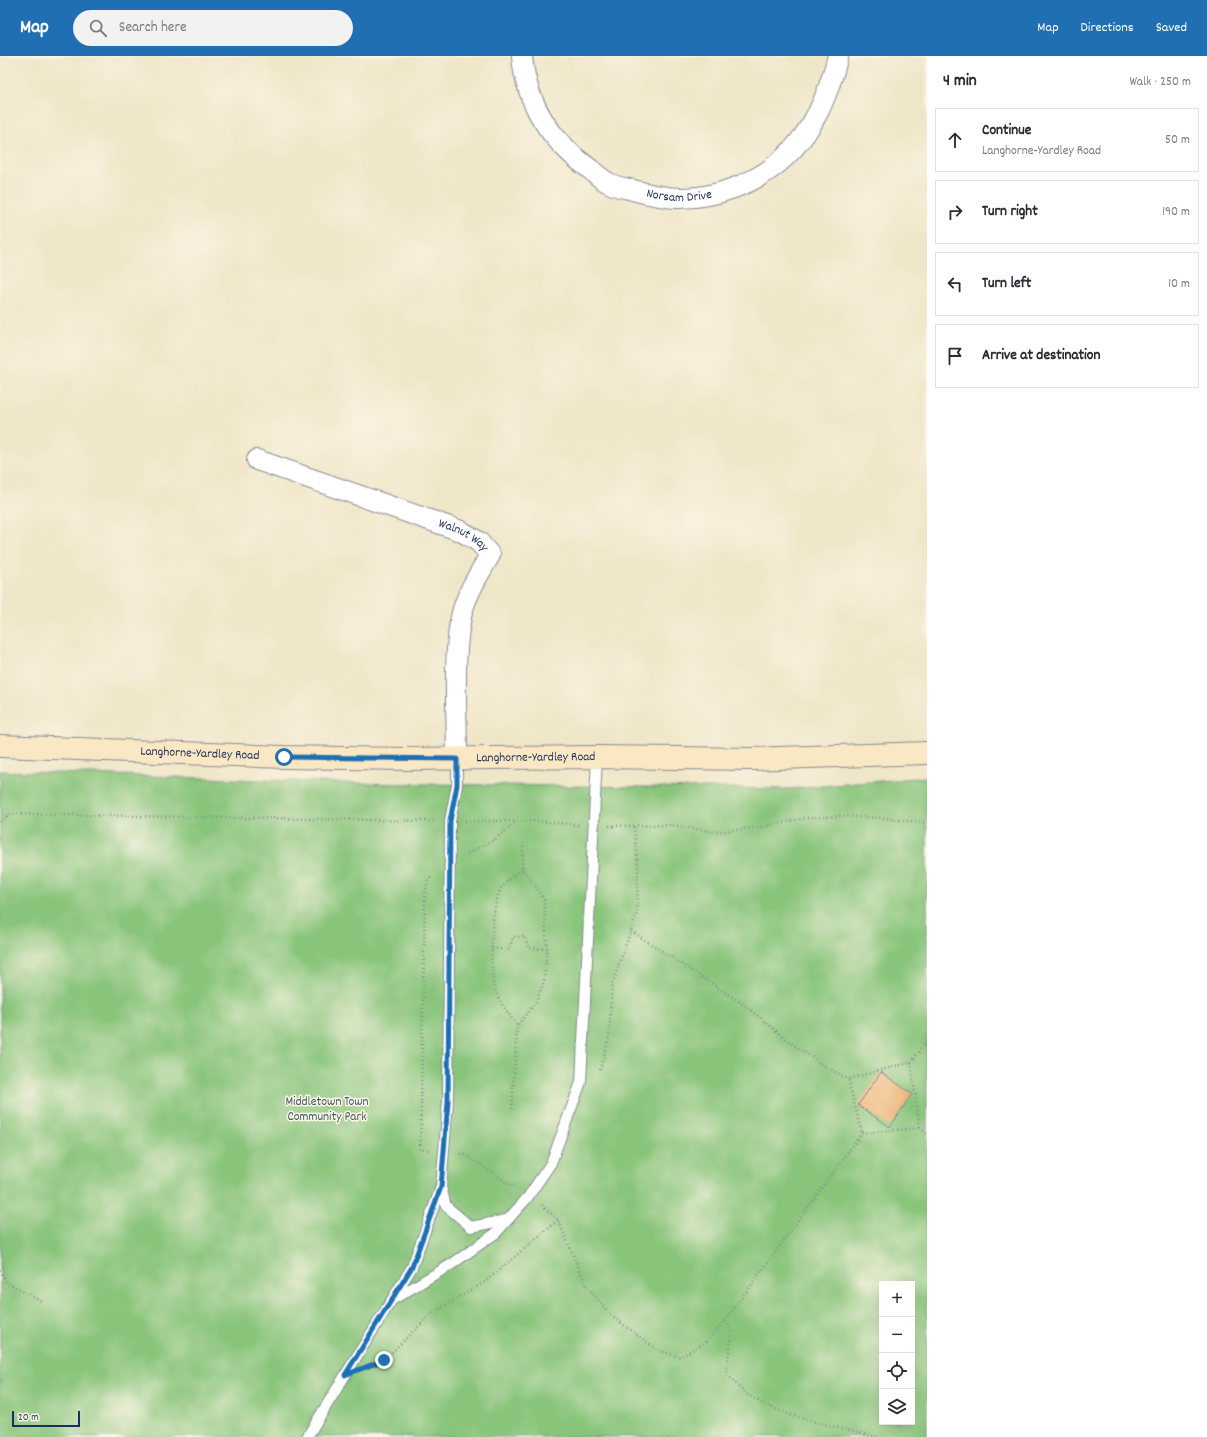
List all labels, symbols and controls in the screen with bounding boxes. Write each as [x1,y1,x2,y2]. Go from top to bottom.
search box [73,10,353,46]
text: Map [20,15,49,42]
icon: search [87,17,109,39]
text: Search here [119,17,187,39]
text: Map [1037,18,1059,38]
text: Directions [1081,18,1134,38]
text: Saved [1156,18,1187,38]
text: 4 min [943,70,977,94]
text: Walk · 250 m [1129,73,1191,92]
text: Continue [982,120,1031,142]
icon: ahead [944,129,966,151]
text: 50 m [1165,131,1190,150]
text: Langhorne-Yardley Road [982,142,1101,161]
street label: Norsam Drive [645,184,714,208]
icon: right [944,201,966,223]
text: Turn right [982,201,1038,223]
text: 190 m [1162,203,1190,222]
icon: left [944,273,966,295]
text: Turn left [982,273,1031,295]
text: 10 m [1168,275,1190,294]
icon: arrive [944,345,966,367]
text: Arrive at destination [982,345,1100,367]
street label: Walnut Way [436,514,493,557]
street label: Langhorne-Yardley Road [140,742,260,766]
route start [275,748,293,766]
street label: Langhorne-Yardley Road [476,748,595,768]
park label: Middletown Town Community Park [285,1093,369,1127]
map controls [879,1281,915,1425]
button: + [879,1281,915,1317]
button: − [879,1317,915,1353]
route end [375,1351,393,1369]
button: locate [879,1353,915,1389]
button: layers [879,1389,915,1425]
scale bar [12,1409,80,1428]
text: 20 m [18,1410,39,1426]

